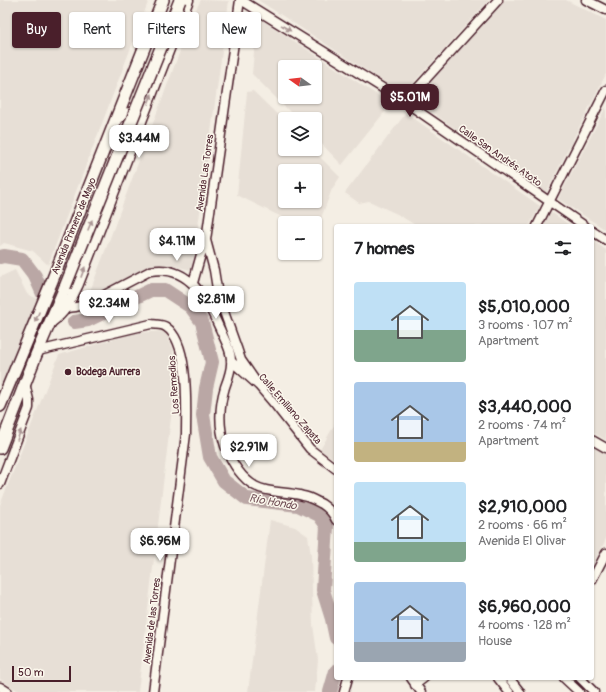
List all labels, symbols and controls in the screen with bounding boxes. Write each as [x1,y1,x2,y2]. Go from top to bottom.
chip: Buy [12,12,61,48]
chip: Rent [69,12,125,48]
chip: Filters [133,12,199,48]
chip: New [207,12,261,48]
one-way arrow [280,24,291,32]
north arrow [278,60,322,104]
map controls [278,60,322,260]
pin: $5.01M [377,84,443,118]
text: $5.01M [390,89,430,105]
one-way arrow [148,92,154,104]
button: layers [278,112,322,156]
street label: Calle San Andrés Atoto [456,123,544,190]
pin: $3.44M [106,125,172,159]
text: $3.44M [118,130,160,146]
street label: Avenida Las Torres [194,133,216,212]
button: + [278,164,322,208]
street label: Avenida Primero de Mayo [49,175,99,276]
button: − [278,216,322,260]
one-way arrow [88,218,94,230]
pin: $4.11M [144,228,210,262]
text: $4.11M [159,233,195,249]
icon: filters [552,237,574,259]
text: 7 homes [354,238,414,259]
one-way arrow [80,266,86,278]
pin: $2.81M [183,286,249,320]
pin: $2.34M [76,290,142,324]
text: $2.81M [197,291,235,307]
text: $2.34M [88,295,130,311]
text: $5,010,000 [478,296,570,317]
icon: home [386,298,434,346]
one-way arrow [34,311,40,322]
text: 3 rooms · 107 m² [478,317,573,333]
text: Apartment [478,333,539,349]
street label: Los Remedios [166,355,182,415]
place label: Bodega Aurrera [76,366,140,378]
marker: Bodega Aurrera [63,367,73,377]
street label: Calle Emiliano Zapata [256,371,324,447]
text: $3,440,000 [478,396,572,417]
icon: home [386,398,434,446]
text: 2 rooms · 74 m² [478,417,566,433]
one-way arrow [16,428,22,440]
text: Apartment [478,433,539,449]
pin: $2.91M [216,434,282,468]
text: $2.91M [230,439,268,455]
water label: Río Hondo [248,491,299,513]
text: $2,910,000 [478,496,567,517]
icon: home [386,498,434,546]
text: 2 rooms · 66 m² [478,517,567,533]
pin: $6.96M [127,528,193,562]
text: $6.96M [139,533,181,549]
text: Avenida El Olivar [478,533,566,549]
street label: Avenida de las Torres [141,577,163,665]
text: $6,960,000 [478,596,571,617]
icon: home [386,598,434,646]
text: 4 rooms · 128 m² [478,617,571,633]
text: House [478,633,512,649]
scale bar [12,664,71,683]
text: 50 m [18,666,44,679]

